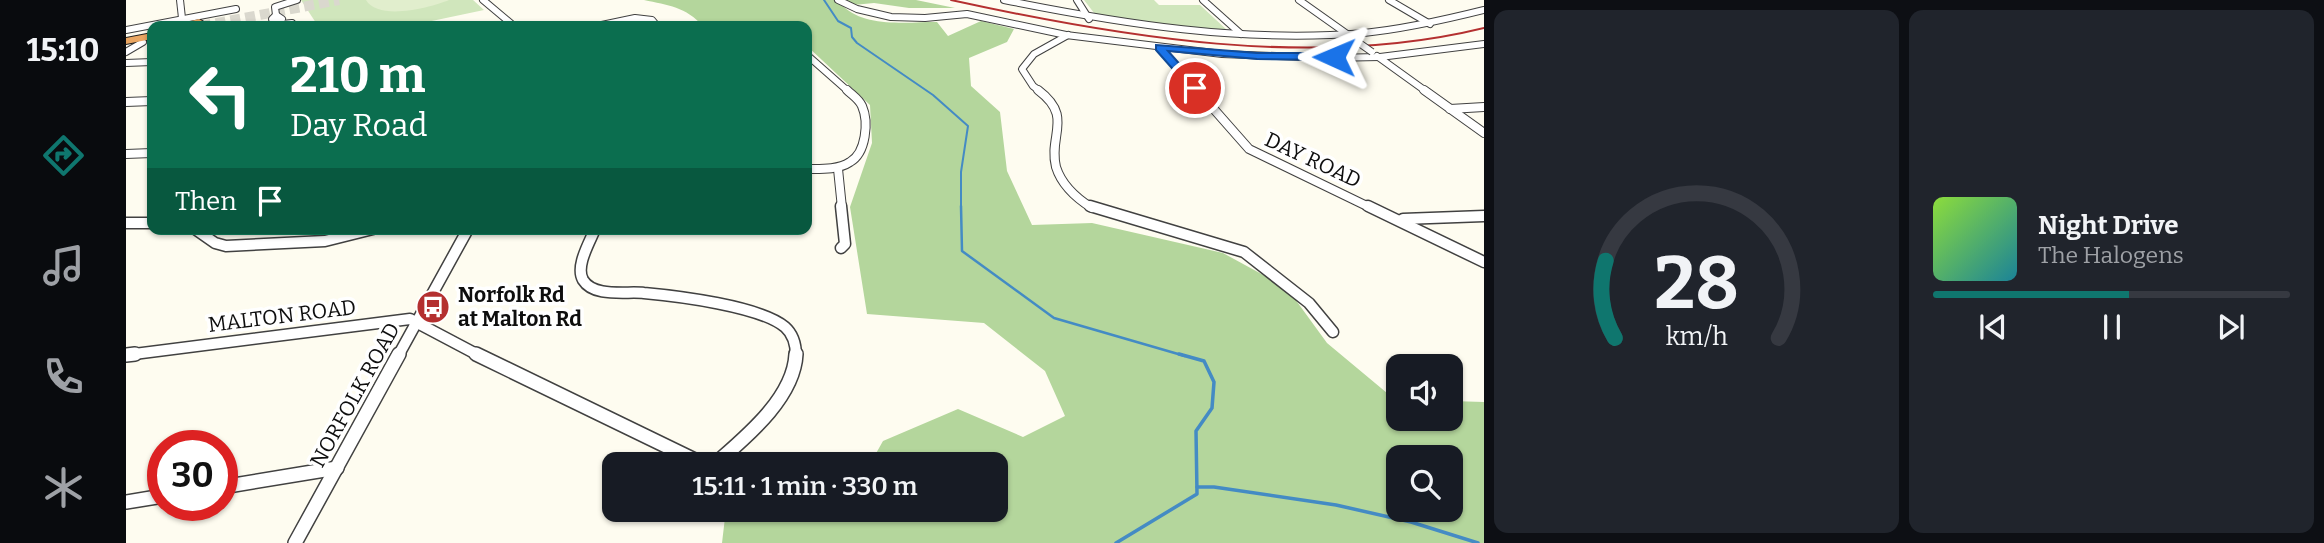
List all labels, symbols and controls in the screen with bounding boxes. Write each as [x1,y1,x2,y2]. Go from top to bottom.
position arrow [1297,20,1371,94]
text: 15:10 [27,31,99,69]
text: 210 m [290,46,425,105]
icon: left [175,49,266,140]
pin [1165,58,1225,118]
icon: arrive [1176,69,1214,107]
text: Day Road [290,106,427,144]
street label: DAY ROAD [1261,126,1365,194]
icon: directions [39,131,88,180]
icon: arrive [251,182,289,220]
text: Then [175,186,237,217]
text: Night Drive [2038,210,2179,241]
text: 28 [1654,240,1739,327]
icon: music [39,241,88,290]
text: The Halogens [2038,241,2184,269]
place label: Norfolk Rd at Malton Rd [458,282,582,332]
bus stop icon: Norfolk Rd at Malton Rd [414,288,452,326]
street label: MALTON ROAD [207,294,357,338]
icon: previous [1974,308,2012,346]
icon: pause [2093,308,2131,346]
icon: next [2212,308,2250,346]
street label: NORFOLK ROAD [304,318,406,472]
text: km/h [1666,321,1728,351]
icon: phone [39,352,88,401]
map controls [1386,354,1463,522]
button: sound [1386,354,1463,431]
speed limit sign: 30 [147,430,238,521]
button: search [1386,445,1463,522]
icon: climate [39,463,88,512]
text: 15:11 · 1 min · 330 m [692,471,918,502]

